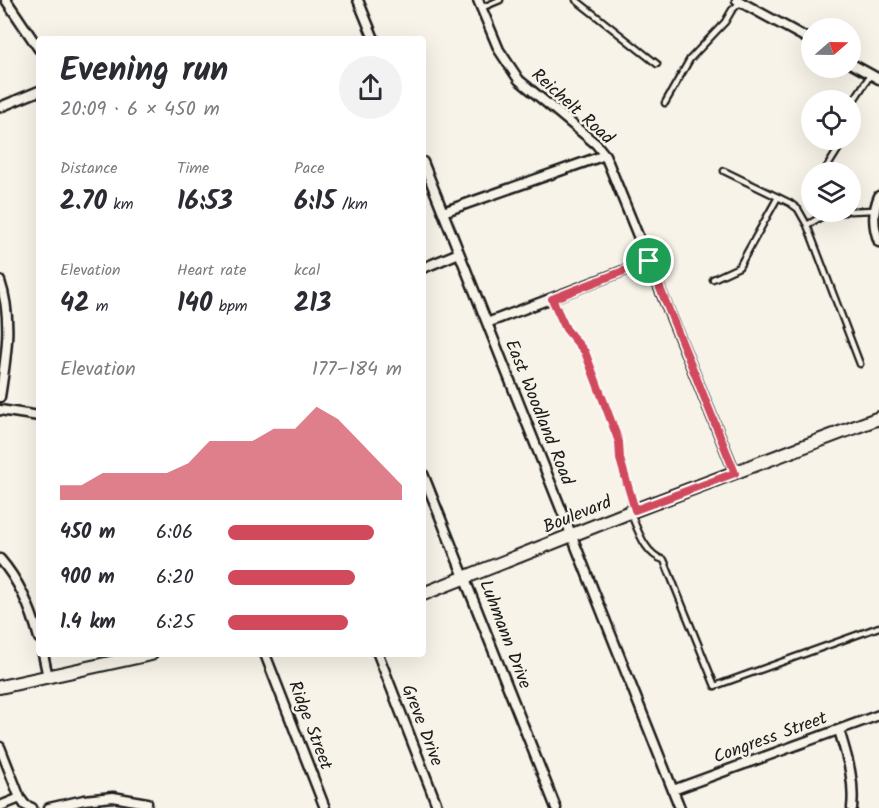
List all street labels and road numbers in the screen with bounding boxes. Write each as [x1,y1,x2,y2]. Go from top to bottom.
street label: Reichelt Road [524,62,621,153]
street label: East Woodland Road [496,335,581,491]
street label: Boulevard [539,488,617,542]
street label: Luhmann Drive [470,576,539,693]
street label: Ridge Street [279,677,340,775]
street label: Greve Drive [393,680,450,771]
street label: Congress Street [709,704,833,772]

